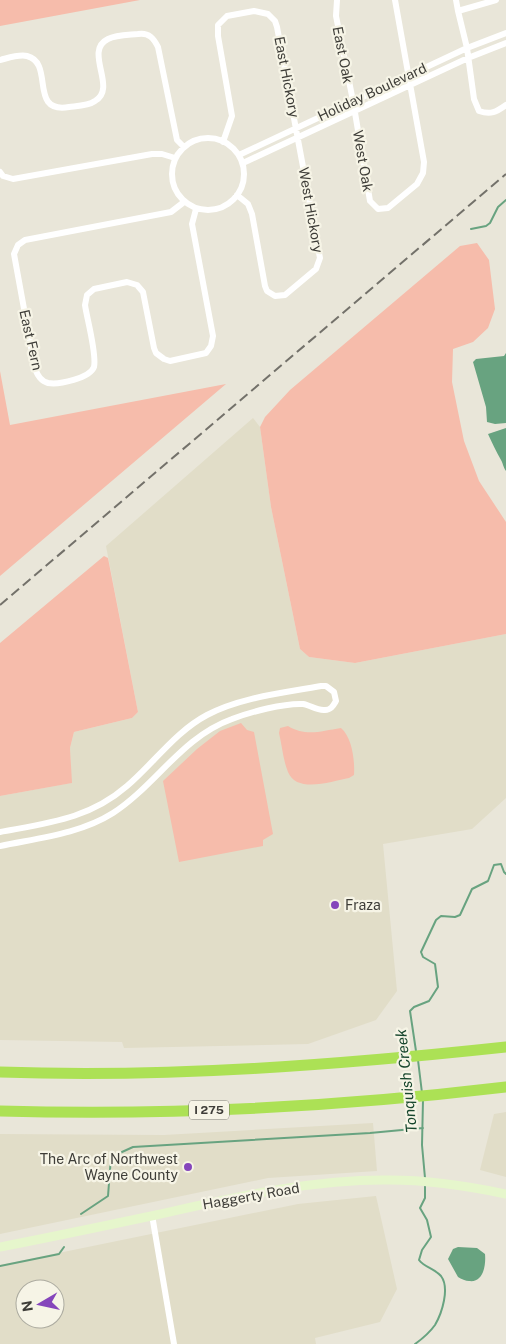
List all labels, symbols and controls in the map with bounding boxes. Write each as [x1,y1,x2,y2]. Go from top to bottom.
street label: East Oak [330,25,356,85]
street label: East Hickory [271,35,303,119]
street label: Holiday Boulevard [315,60,429,124]
street label: West Oak [350,129,376,193]
street label: West Hickory [296,166,326,255]
street label: East Fern [16,308,46,372]
place label: Fraza [345,897,381,913]
marker: Fraza [329,899,341,911]
water label: Tonquish Creek [392,1027,420,1134]
road number: I 275 [189,1100,229,1120]
place label: The Arc of Northwest Wayne County [40,1151,179,1183]
marker: The Arc of Northwest Wayne County [182,1161,194,1173]
street label: Haggerty Road [201,1180,301,1212]
north arrow [15,1279,65,1329]
text: N [18,1299,36,1313]

